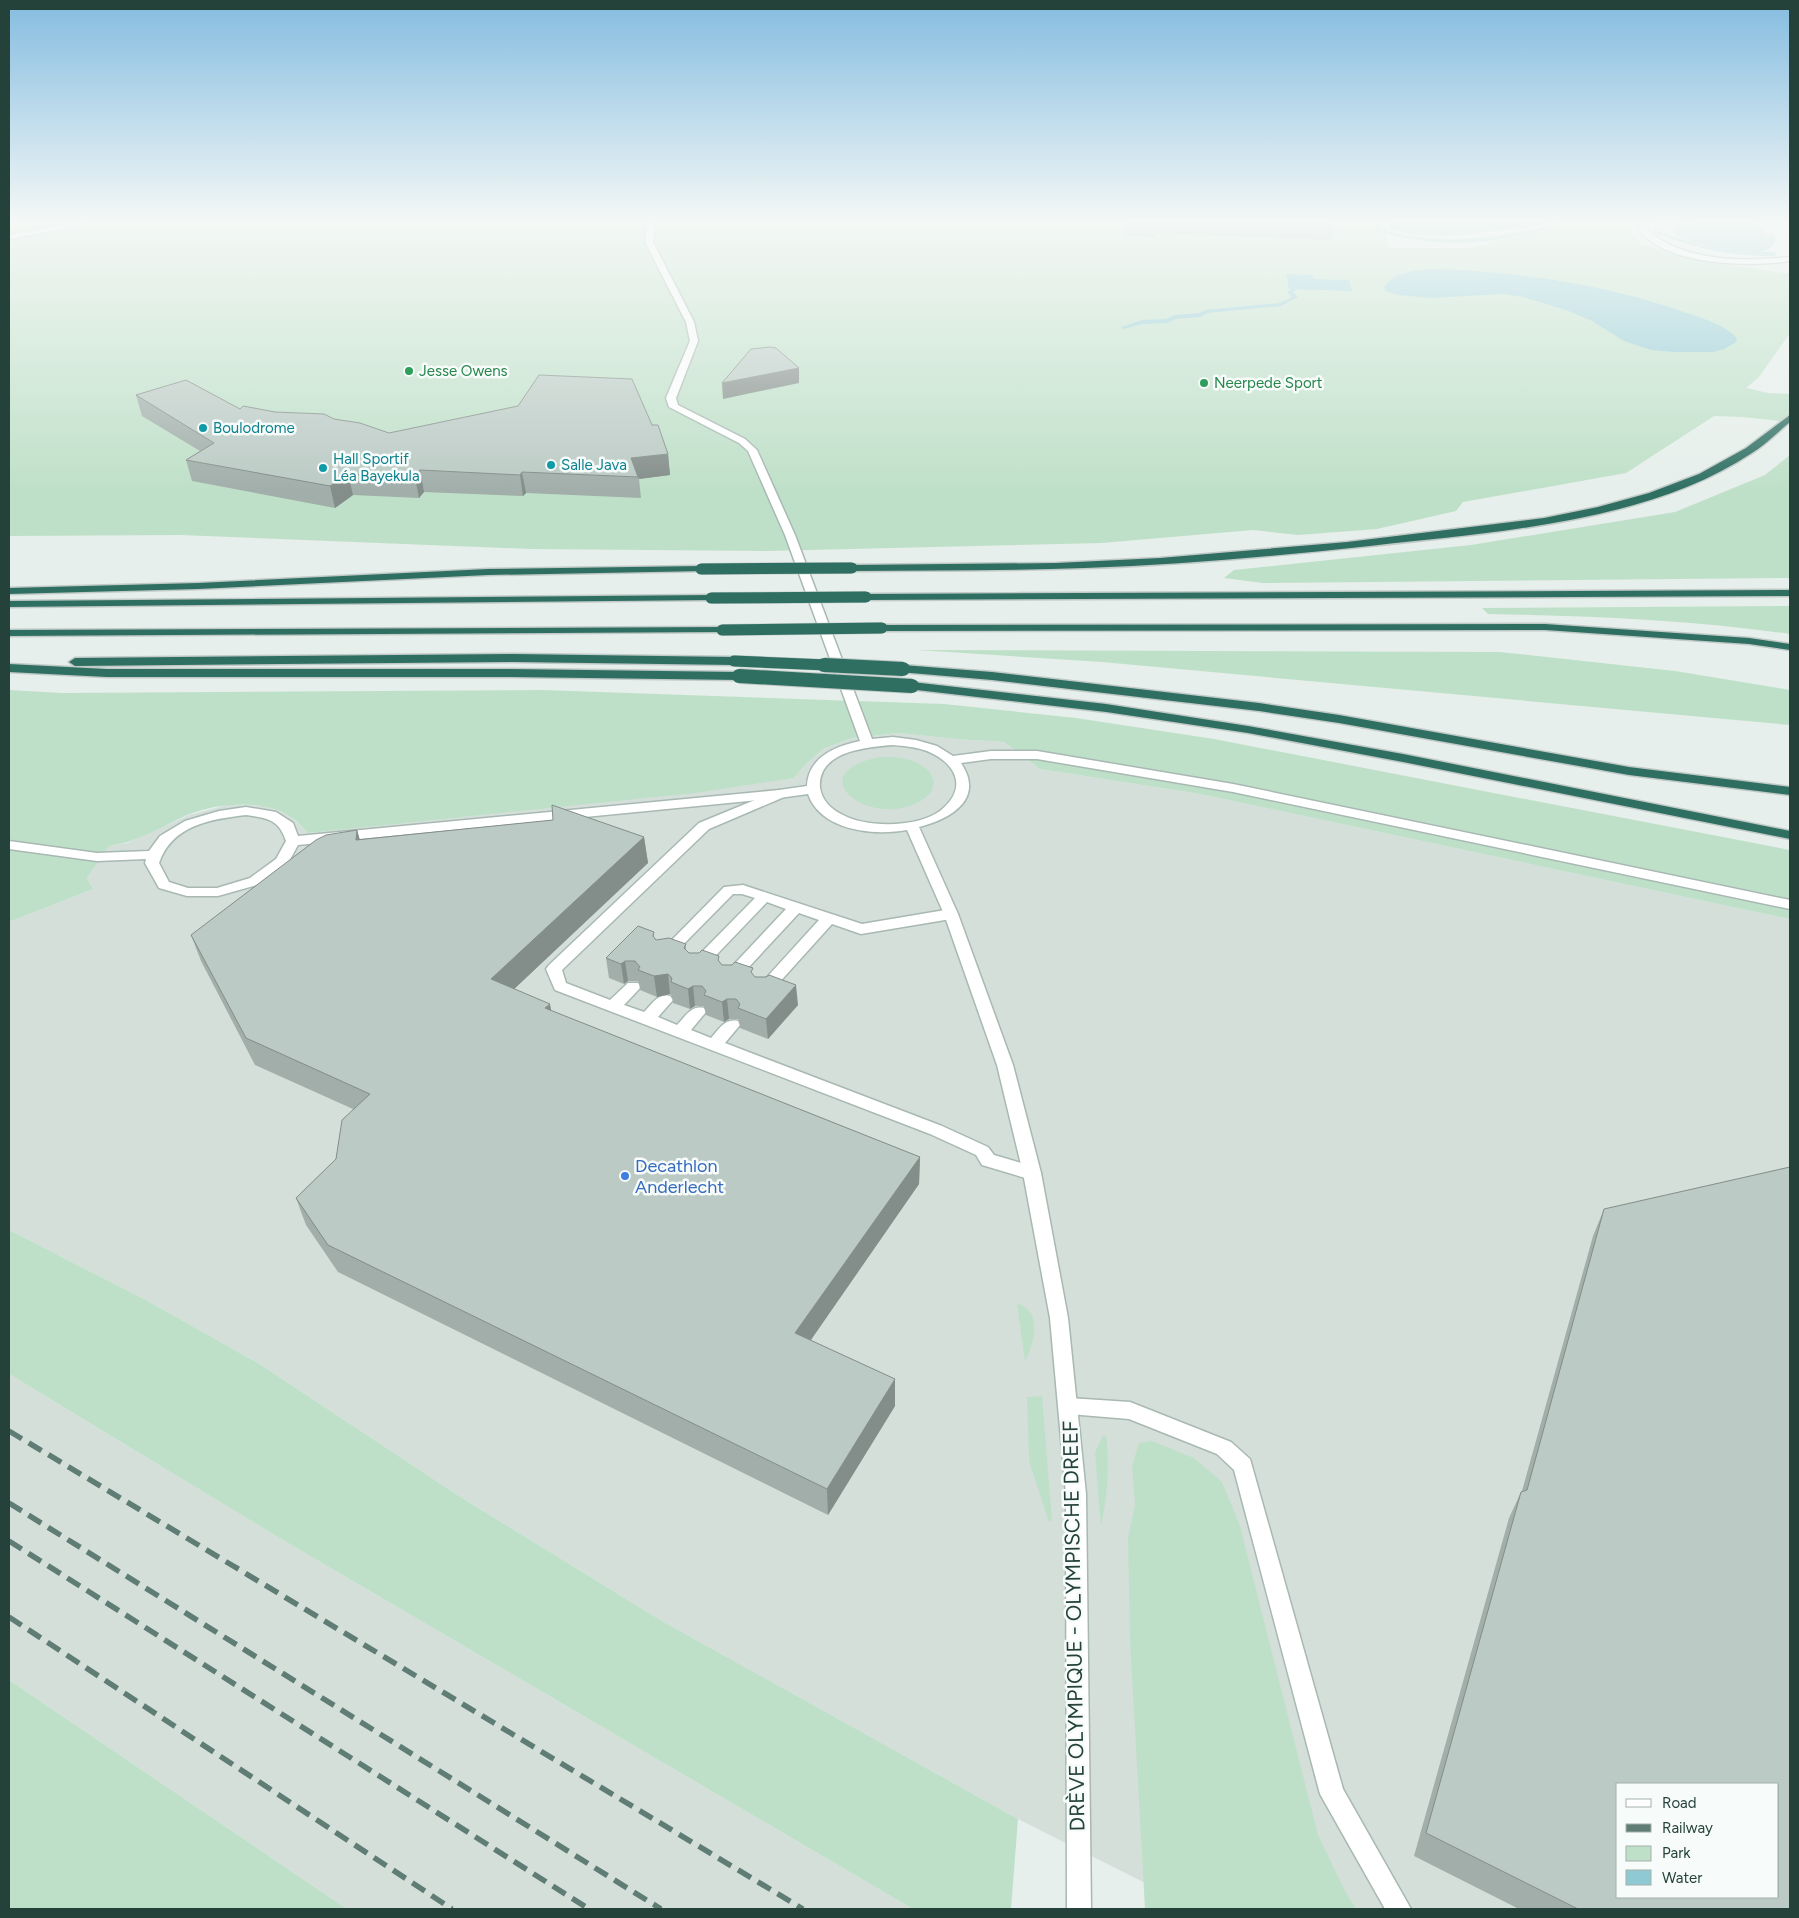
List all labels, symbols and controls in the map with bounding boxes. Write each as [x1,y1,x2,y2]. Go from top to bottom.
place label: Jesse Owens [419,362,508,380]
marker: Jesse Owens [403,365,415,377]
place label: Neerpede Sport [1214,374,1323,392]
marker: Neerpede Sport [1198,377,1210,389]
place label: Boulodrome [213,419,295,437]
marker: Boulodrome [197,422,209,434]
place label: Hall Sportif Léa Bayekula [333,450,420,485]
place label: Salle Java [561,456,627,474]
marker: Salle Java [545,459,557,471]
marker: Hall Sportif Léa Bayekula [317,462,329,474]
place label: Decathlon Anderlecht [635,1155,724,1198]
marker: Decathlon Anderlecht [619,1170,631,1182]
street label: DRÈVE OLYMPIQUE - OLYMPISCHE DREEF [1057,1420,1090,1832]
legend [1616,1783,1779,1898]
text: Road [1662,1794,1697,1812]
text: Railway [1662,1819,1713,1837]
text: Park [1662,1844,1691,1862]
text: Water [1662,1869,1702,1887]

